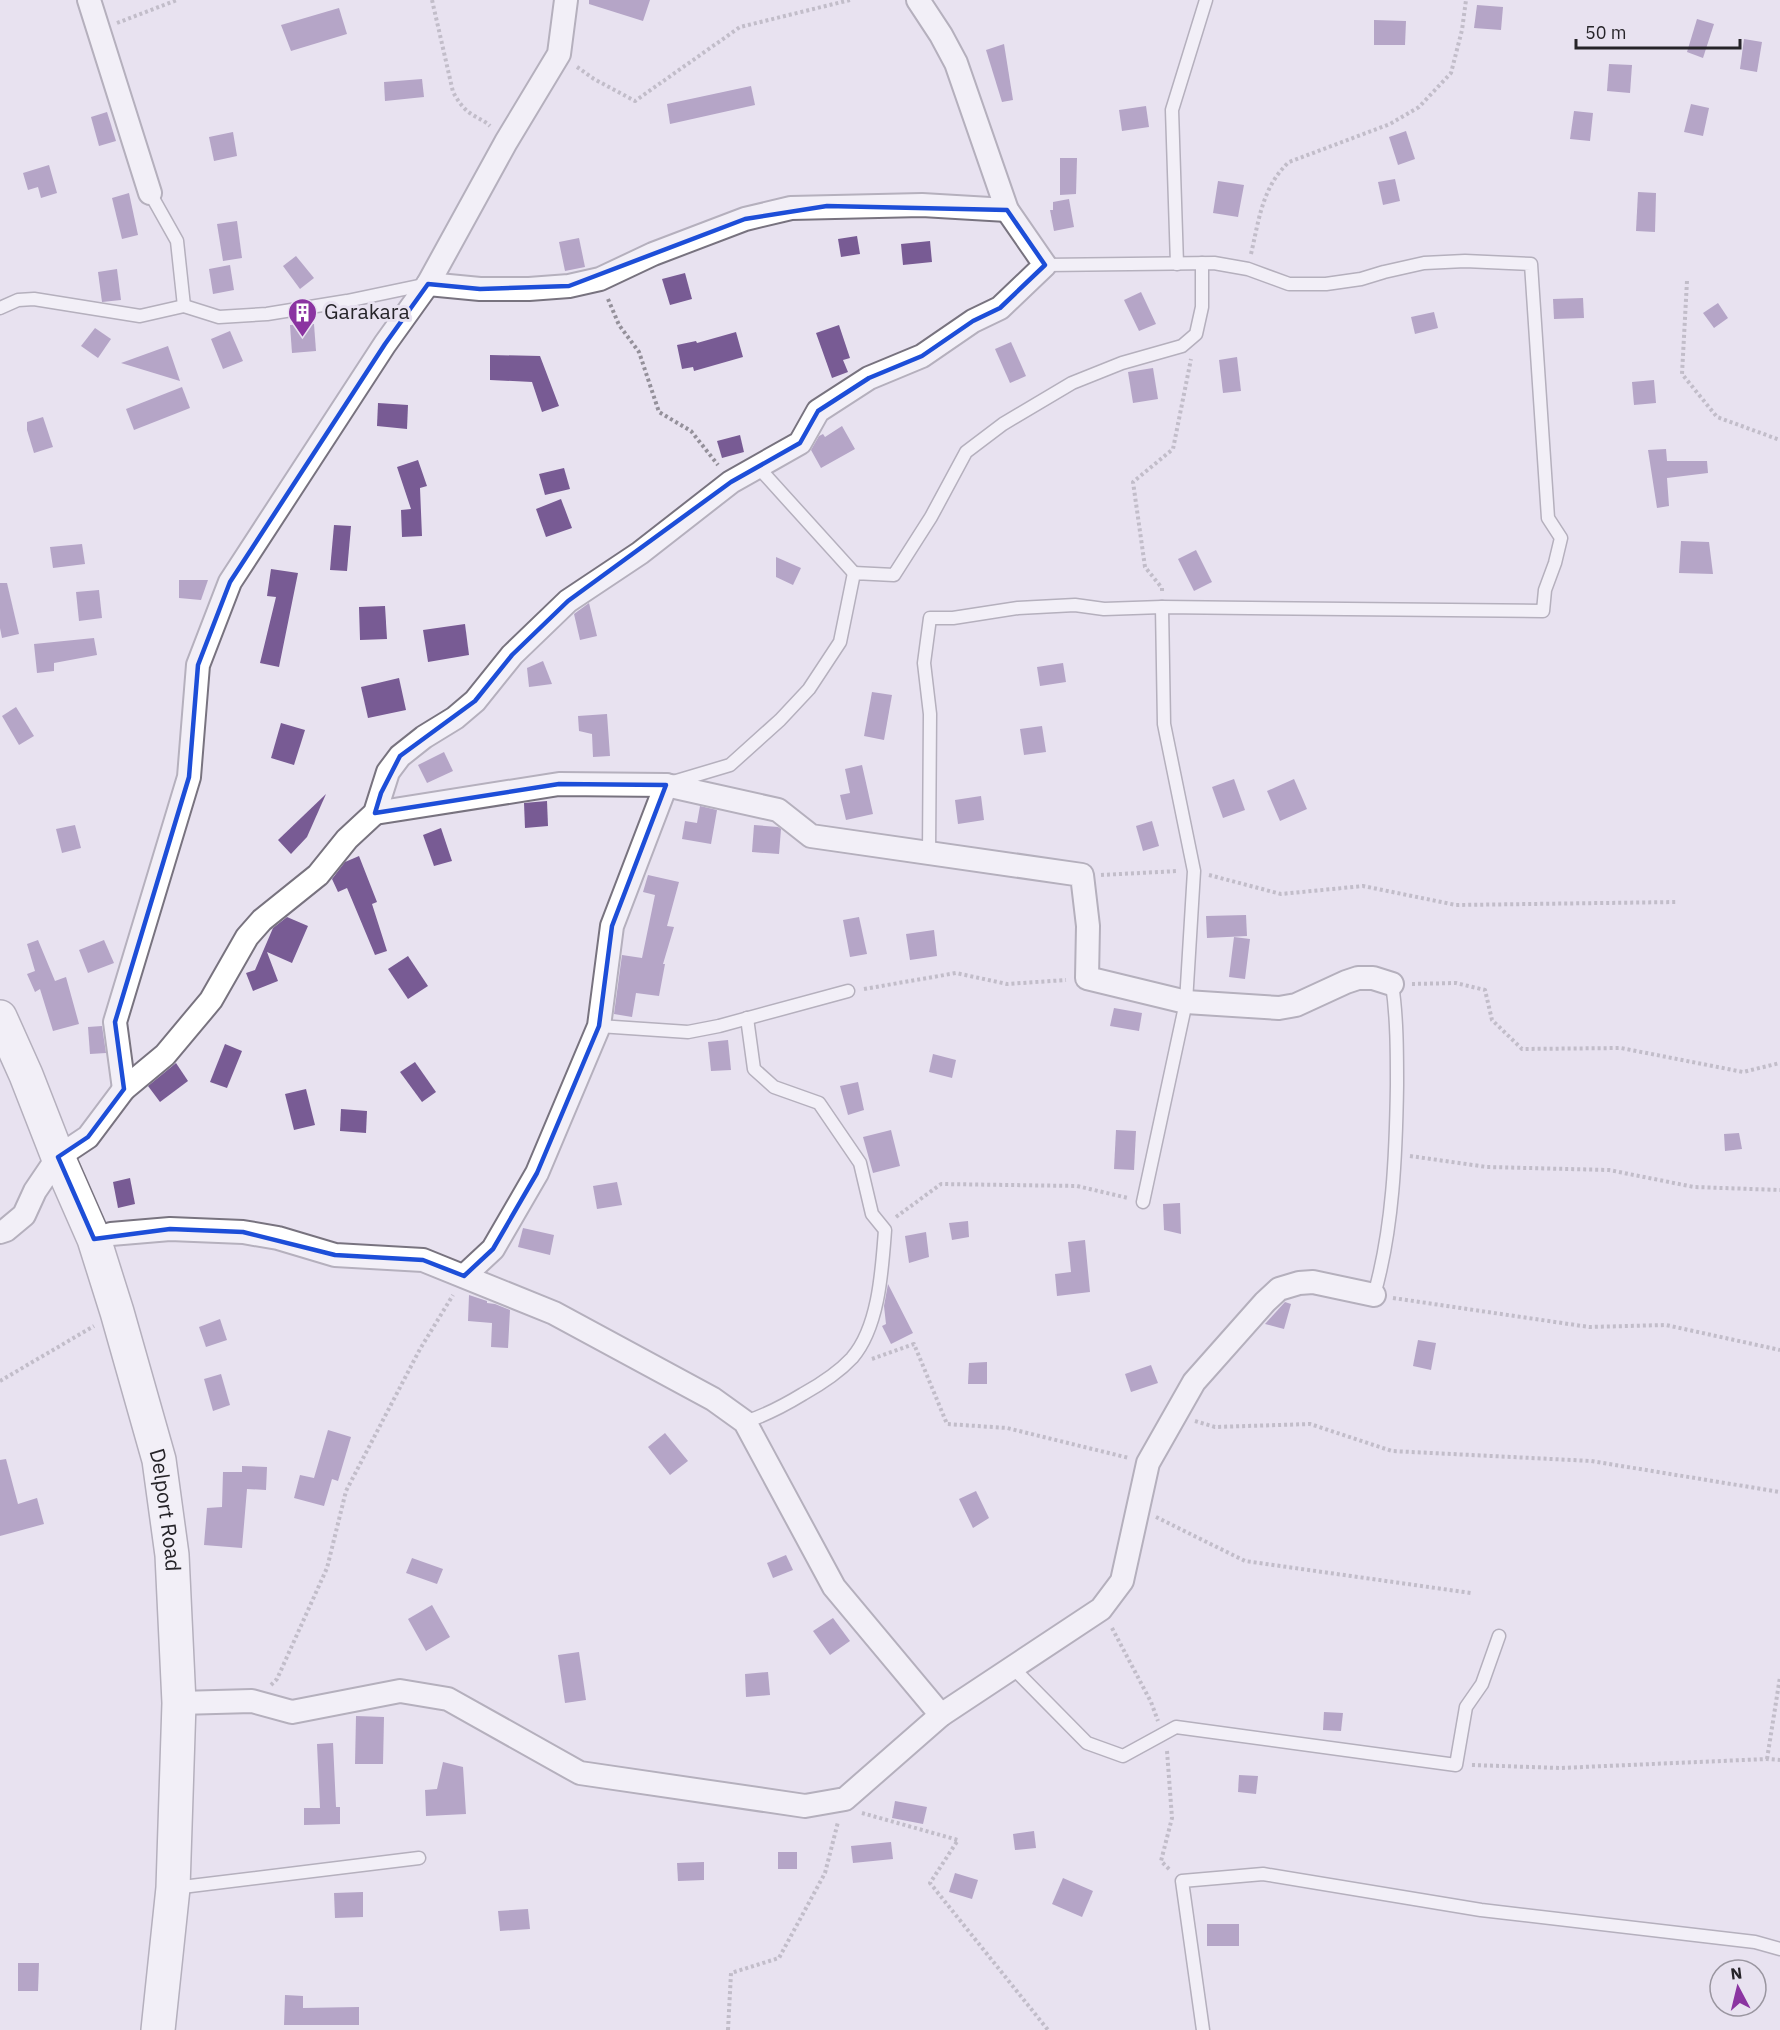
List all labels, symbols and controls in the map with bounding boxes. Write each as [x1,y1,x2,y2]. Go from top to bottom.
scale bar [1576,12,1740,50]
text: 50 m [1585,21,1627,44]
building icon: Garakara [287,296,319,338]
place label: Garakara [324,297,410,325]
street label: Delport Road [143,1445,188,1572]
north arrow [1708,1958,1768,2018]
text: N [1729,1962,1743,1984]

